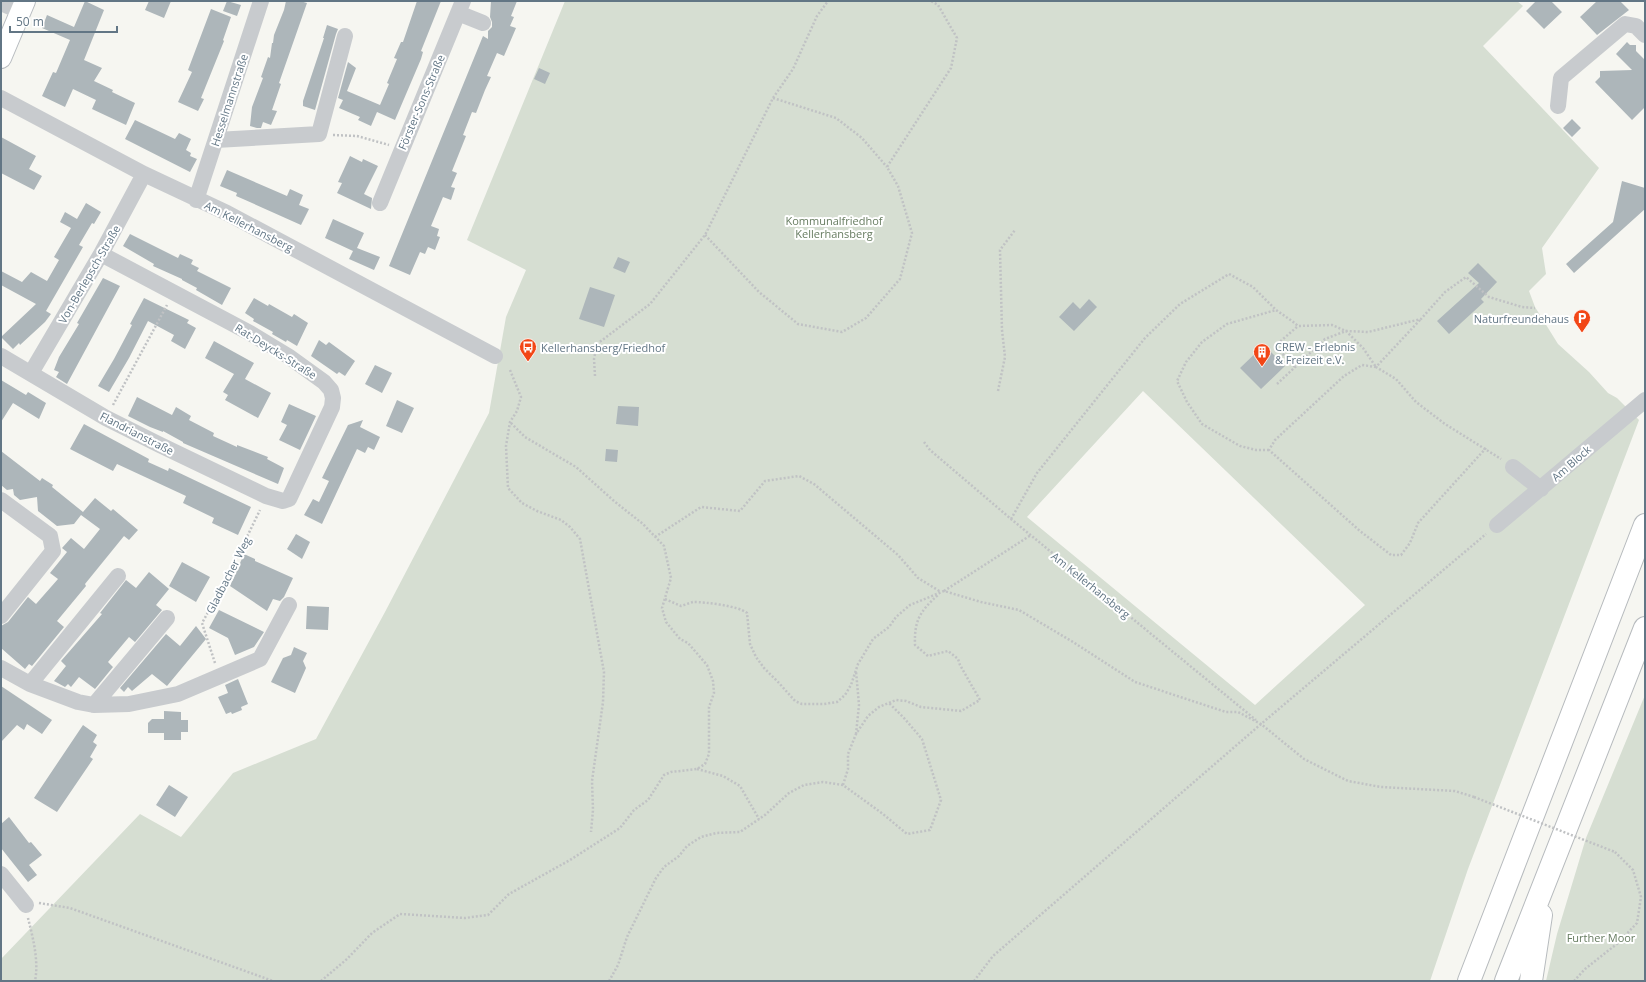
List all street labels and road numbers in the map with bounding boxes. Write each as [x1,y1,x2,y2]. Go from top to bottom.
street label: Hesselmannstraße [207,52,251,148]
street label: Förster-Sons-Straße [394,52,448,152]
street label: Am Kellerhansberg [202,197,296,255]
street label: Von-Berlepsch-Straße [55,222,123,326]
street label: Rat-Deycks-Straße [232,320,320,382]
street label: Flandrianstraße [98,408,176,458]
street label: Am Block [1548,442,1594,484]
street label: Gladbacher Weg [202,534,254,616]
street label: Am Kellerhansberg [1048,549,1134,621]

